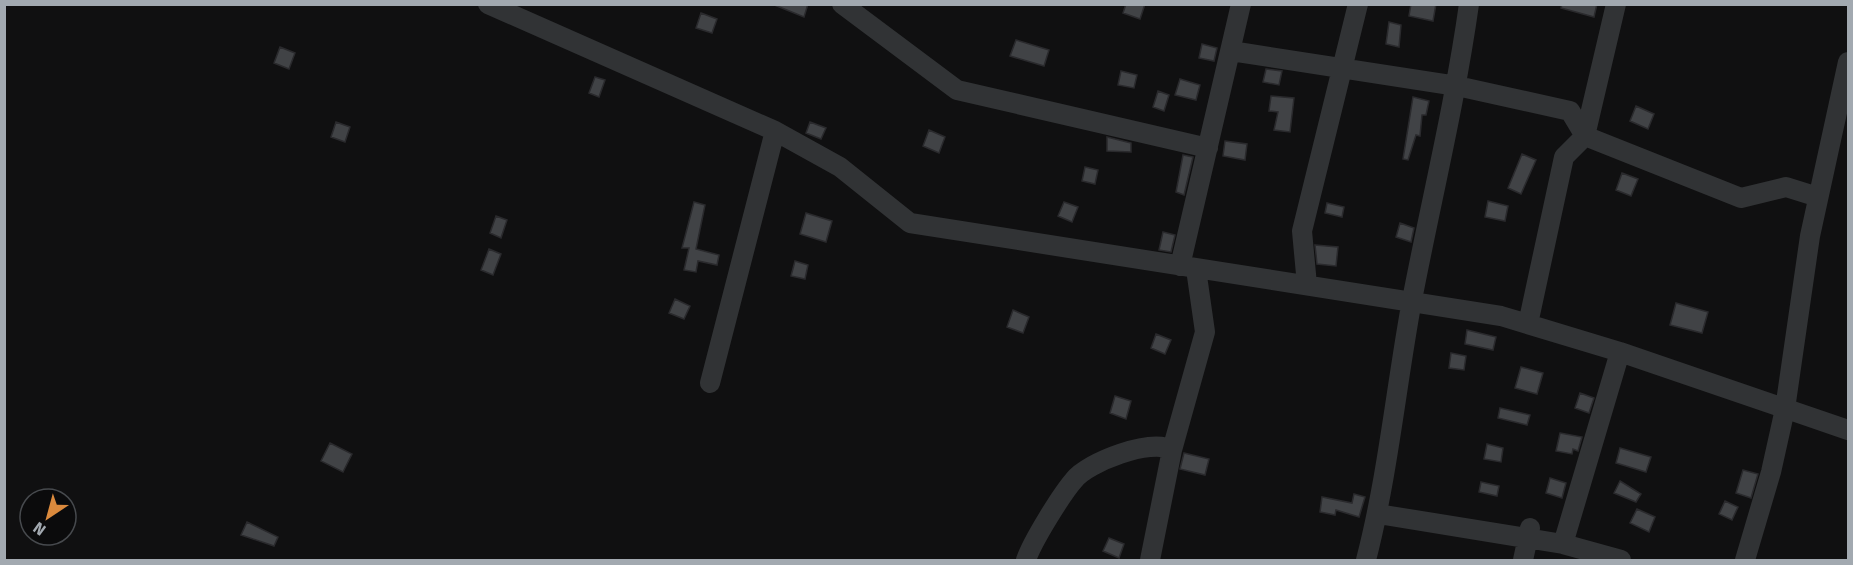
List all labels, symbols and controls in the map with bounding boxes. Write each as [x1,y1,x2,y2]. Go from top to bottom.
north arrow [18,487,78,547]
text: N [30,518,49,540]

